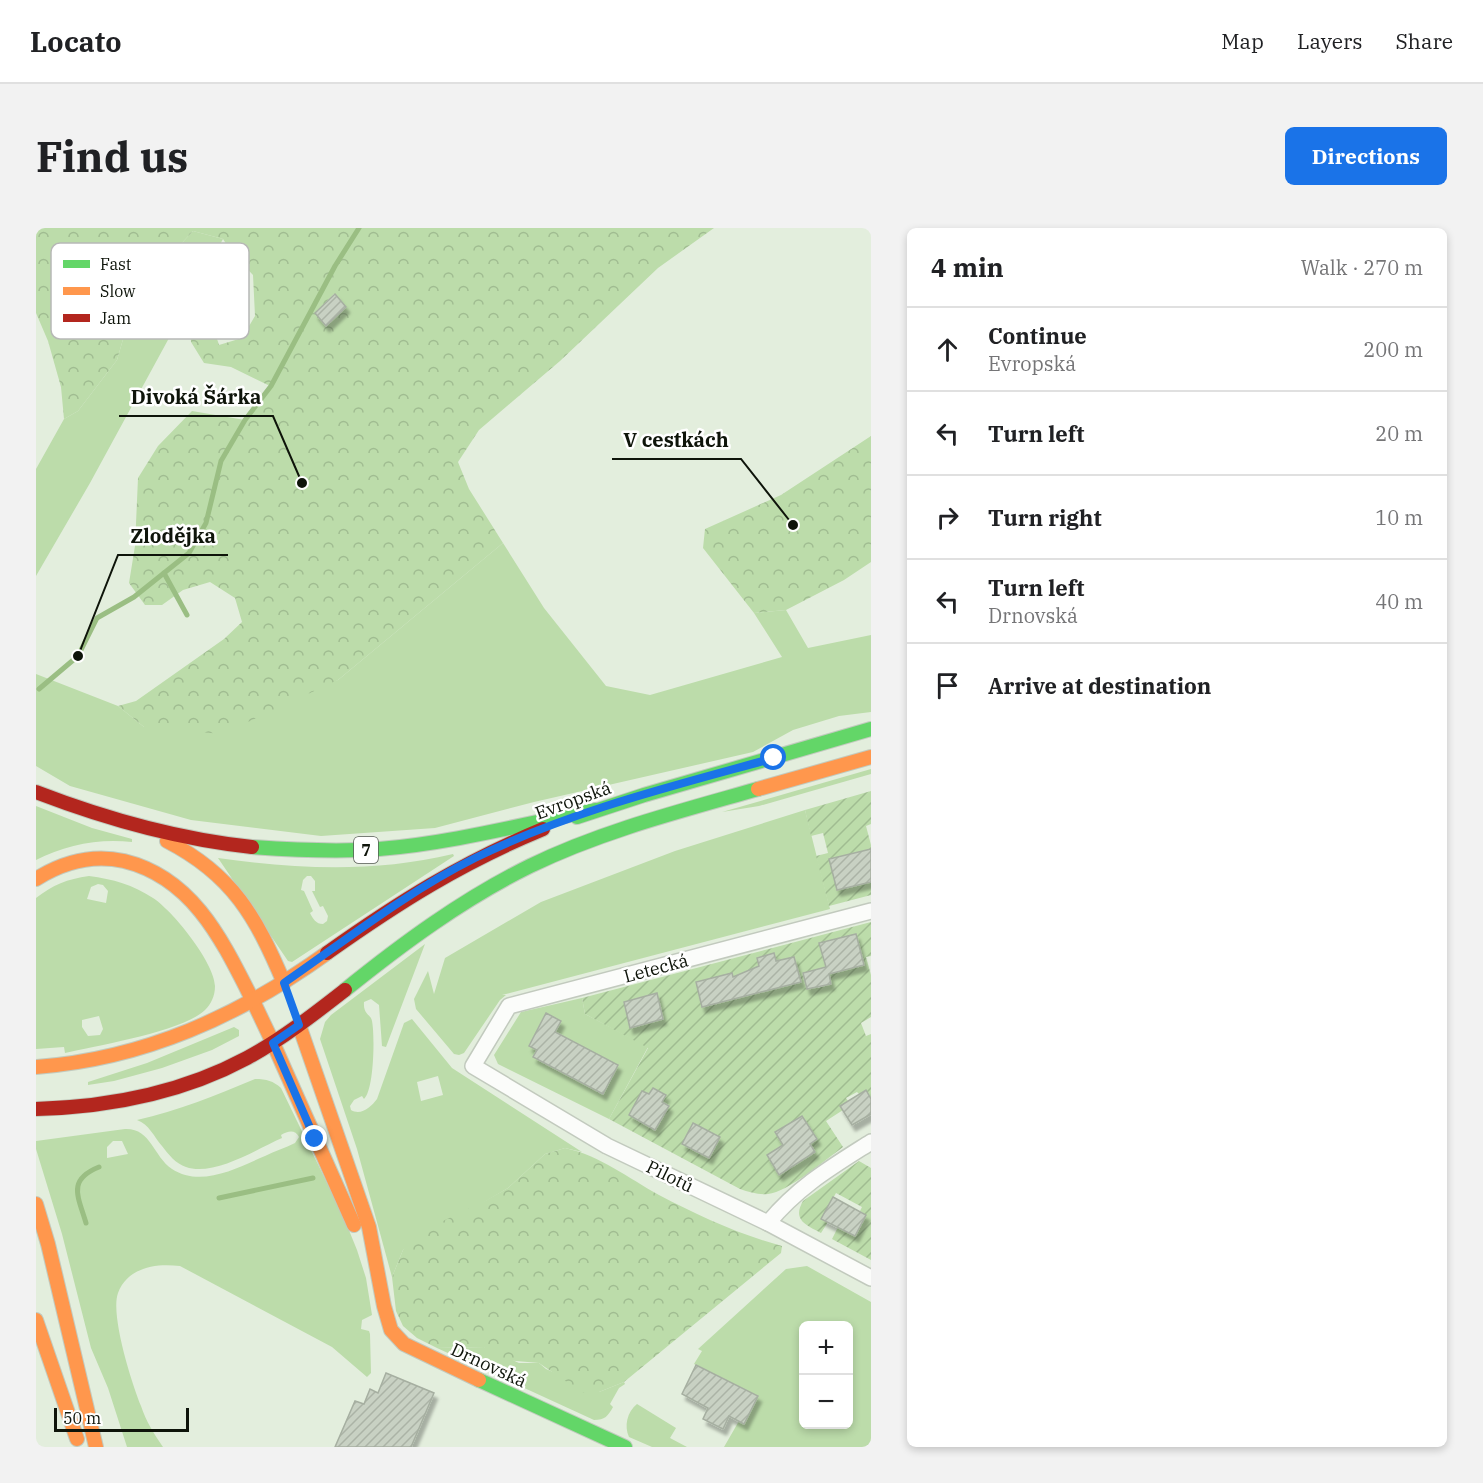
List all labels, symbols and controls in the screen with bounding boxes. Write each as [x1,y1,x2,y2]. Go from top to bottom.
text: Locato [30,23,122,60]
text: Map [1221,27,1264,55]
text: Layers [1297,27,1363,55]
text: Share [1396,27,1453,55]
button: Directions [1285,127,1447,185]
text: Find us [36,129,188,184]
legend [51,243,249,339]
text: 4 min [931,250,1004,284]
text: Fast [100,254,132,274]
text: Walk · 270 m [1301,254,1423,281]
text: Slow [100,281,136,301]
text: Jam [100,308,131,328]
text: Continue [988,321,1087,350]
icon: ahead [931,333,964,366]
text: 200 m [1363,336,1423,363]
text: Evropská [988,350,1076,377]
callout: Divoká Šárka [119,378,273,416]
text: Divoká Šárka [131,383,261,410]
icon: left [931,417,964,450]
text: Turn left [988,419,1084,448]
text: 20 m [1375,420,1423,447]
callout: V cestkách [612,421,741,459]
text: V cestkách [623,426,729,453]
icon: right [931,501,964,534]
text: Turn right [988,503,1102,532]
text: 10 m [1375,504,1423,531]
callout: Zlodějka [118,517,228,555]
text: Zlodějka [130,522,216,549]
text: Turn left [988,573,1084,602]
icon: left [931,585,964,618]
text: 40 m [1375,588,1423,615]
text: Drnovská [988,602,1078,629]
icon: arrive [931,669,964,702]
text: Arrive at destination [988,671,1211,700]
route start [760,744,786,770]
street label: Evropská [532,776,614,824]
road number: 7 [354,837,378,863]
street label: Letecká [621,948,691,988]
route end [301,1125,327,1151]
street label: Pilotů [643,1155,697,1197]
map controls [799,1321,853,1429]
button: + [799,1321,853,1375]
street label: Drnovská [447,1337,531,1393]
button: − [799,1375,853,1429]
scale bar [54,1405,189,1432]
text: 50 m [63,1408,101,1428]

